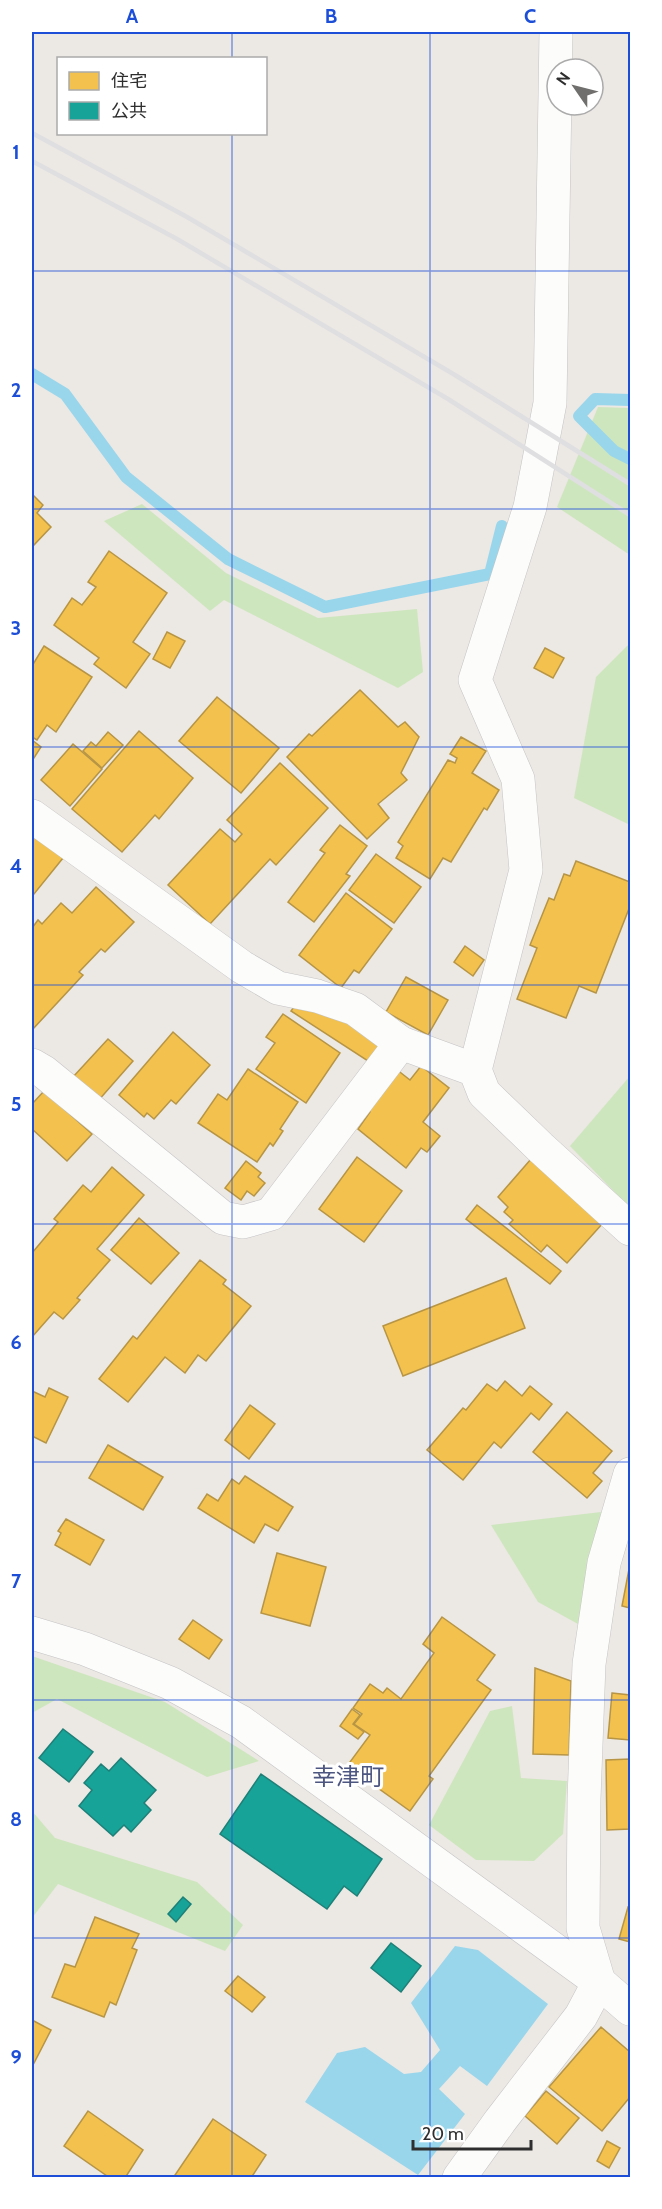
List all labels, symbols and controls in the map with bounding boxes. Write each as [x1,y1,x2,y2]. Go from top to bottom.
text: A [126,4,139,28]
text: B [325,4,337,28]
text: C [524,4,536,28]
legend [57,57,267,135]
north arrow [545,57,605,117]
text: N [552,69,574,89]
text: 住宅 [111,70,147,92]
text: 公共 [111,100,147,122]
text: 1 [12,140,20,164]
text: 2 [11,378,21,402]
text: 3 [11,616,21,640]
text: 4 [10,854,22,878]
text: 5 [11,1092,21,1116]
text: 6 [10,1330,22,1354]
text: 7 [11,1569,22,1593]
district label: 幸津町 [312,1762,384,1791]
text: 8 [10,1807,22,1831]
text: 9 [10,2045,22,2069]
scale bar [413,2113,532,2151]
text: 20 m [422,2123,464,2145]

